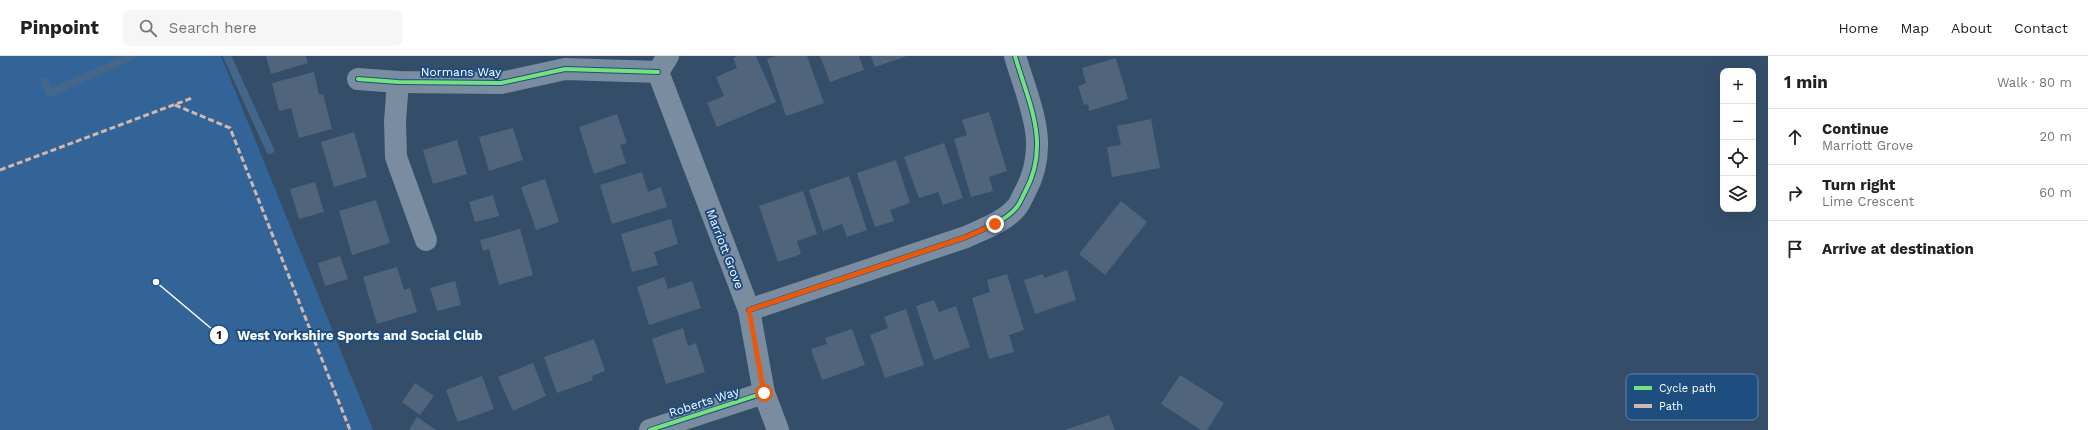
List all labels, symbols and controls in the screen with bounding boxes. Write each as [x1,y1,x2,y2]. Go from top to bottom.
search box [123,10,403,46]
text: Pinpoint [20,16,99,39]
icon: search [137,17,159,39]
text: Search here [169,19,257,37]
text: Home [1838,20,1878,36]
text: Map [1900,20,1929,36]
text: About [1951,20,1992,36]
text: Contact [2014,20,2068,36]
street label: Normans Way [421,65,502,79]
map controls [1720,68,1756,212]
button: + [1720,68,1756,104]
text: 1 min [1784,72,1828,92]
text: Walk · 80 m [1997,75,2072,90]
button: − [1720,104,1756,140]
text: Continue [1822,120,1889,138]
icon: ahead [1784,126,1806,148]
text: 20 m [2040,129,2072,144]
text: Marriott Grove [1822,138,1913,153]
button: locate [1720,140,1756,176]
button: layers [1720,176,1756,212]
text: Turn right [1822,176,1895,194]
icon: right [1784,182,1806,204]
text: 60 m [2039,185,2072,200]
text: Lime Crescent [1822,194,1914,209]
street label: Marriott Grove [703,207,747,291]
route end [986,215,1004,233]
icon: arrive [1784,238,1806,260]
text: Arrive at destination [1822,240,1974,258]
callout: West Yorkshire Sports and Social Club [209,323,491,348]
text: 1 [216,328,222,342]
text: West Yorkshire Sports and Social Club [237,328,483,343]
legend [1626,374,1758,420]
text: Cycle path [1659,382,1716,395]
street label: Roberts Way [667,384,742,420]
route start [755,384,773,402]
text: Path [1659,400,1683,413]

